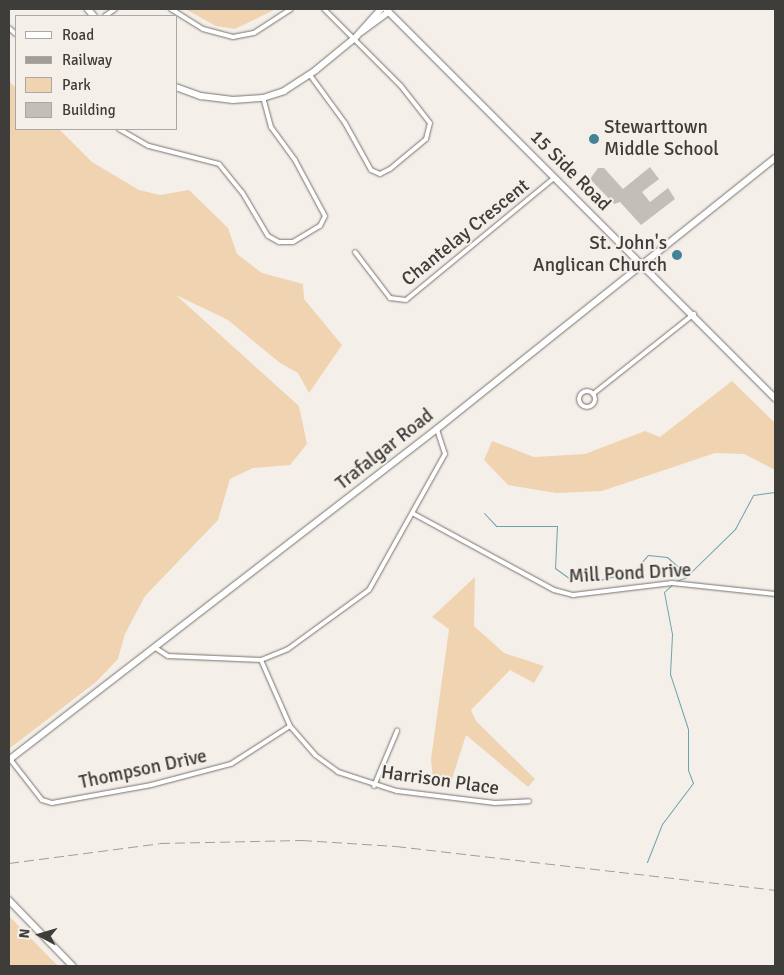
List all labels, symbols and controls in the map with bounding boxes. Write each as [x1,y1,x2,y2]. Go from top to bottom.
legend [15,15,178,130]
text: Road [62,26,94,44]
text: Railway [62,51,112,69]
text: Park [62,76,91,94]
text: Building [62,101,116,119]
place label: Stewarttown Middle School [604,117,719,161]
street label: 15 Side Road [525,126,615,216]
marker: Stewarttown Middle School [588,133,600,145]
street label: Chantelay Crescent [398,175,534,291]
place label: St. John's Anglican Church [533,233,667,277]
marker: St. John's Anglican Church [671,249,683,261]
street label: Trafalgar Road [332,405,438,495]
street label: Mill Pond Drive [568,559,692,589]
street label: Thompson Drive [77,745,209,795]
street label: Harrison Place [380,761,500,801]
north arrow [15,910,65,960]
text: N [16,928,34,939]

